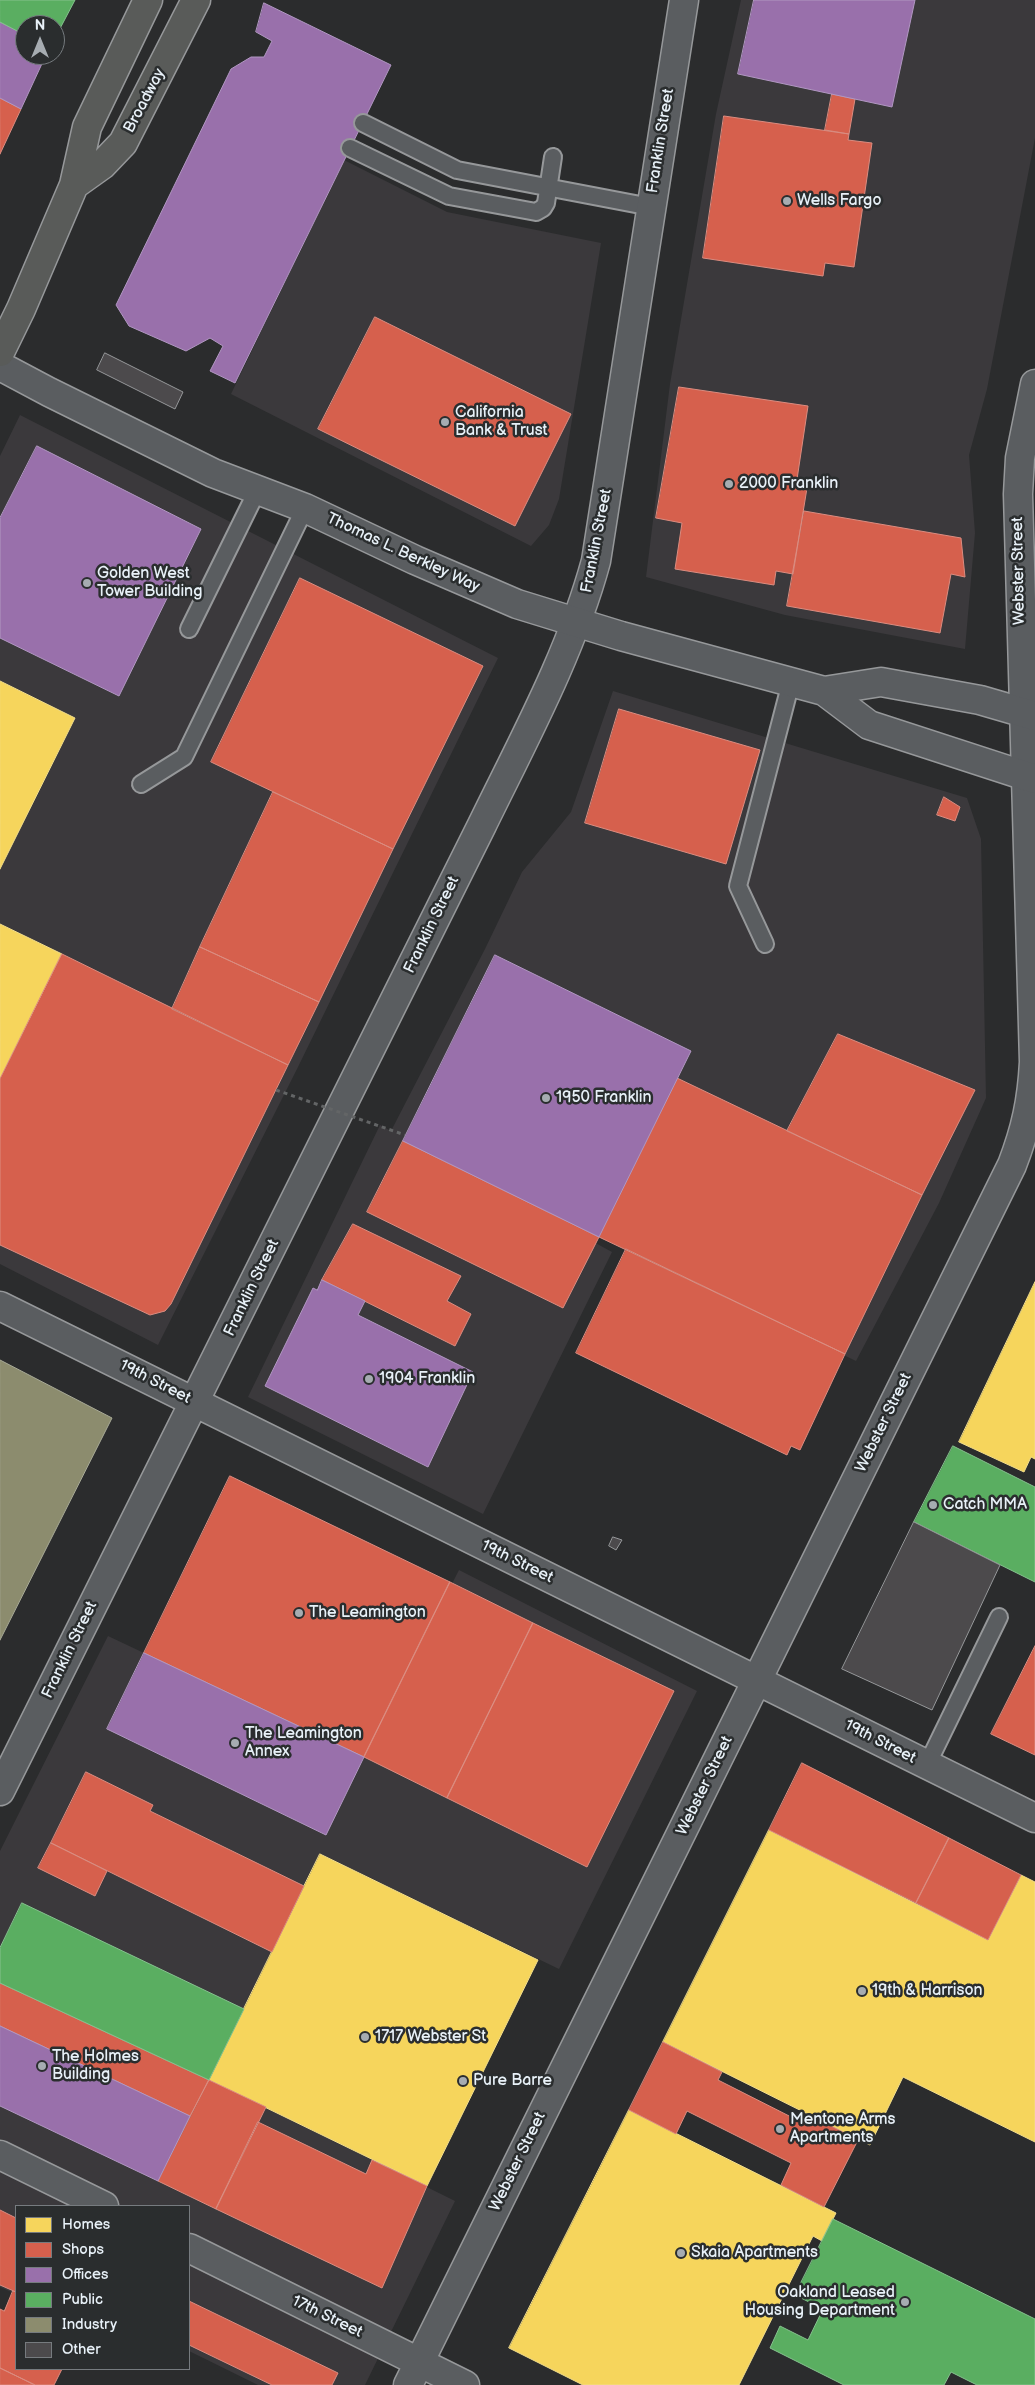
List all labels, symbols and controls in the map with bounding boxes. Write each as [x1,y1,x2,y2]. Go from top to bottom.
north arrow [15,15,65,65]
text: N [35,17,45,34]
street label: Broadway [120,66,170,136]
street label: Franklin Street [643,87,679,195]
place label: Wells Fargo [797,191,881,211]
marker: Wells Fargo [781,195,793,207]
place label: California Bank & Trust [455,403,547,441]
marker: California Bank & Trust [439,416,451,428]
place label: 2000 Franklin [739,474,838,494]
marker: 2000 Franklin [723,478,735,490]
street label: Franklin Street [578,487,616,595]
street label: Thomas L. Berkley Way [323,509,483,597]
street label: Webster Street [1008,517,1030,625]
place label: Golden West Tower Building [97,564,202,602]
marker: Golden West Tower Building [81,577,93,589]
street label: Franklin Street [400,873,464,977]
place label: 1950 Franklin [556,1088,652,1108]
marker: 1950 Franklin [540,1092,552,1104]
street label: Franklin Street [220,1236,284,1340]
street label: 19th Street [116,1356,194,1408]
place label: 1904 Franklin [379,1369,475,1389]
street label: Webster Street [852,1370,916,1476]
marker: 1904 Franklin [363,1373,375,1385]
place label: Catch MMA [943,1495,1027,1515]
marker: Catch MMA [927,1499,939,1511]
street label: 19th Street [478,1536,556,1588]
street label: Franklin Street [38,1598,102,1702]
place label: The Leamington [309,1603,426,1623]
marker: The Leamington [293,1607,305,1619]
street label: 19th Street [841,1716,919,1768]
place label: The Leamington Annex [245,1724,362,1762]
street label: Webster Street [673,1733,737,1839]
marker: The Leamington Annex [229,1737,241,1749]
place label: 19th & Harrison [872,1981,983,2001]
marker: 19th & Harrison [856,1985,868,1997]
place label: 1717 Webster St [375,2027,486,2047]
marker: 1717 Webster St [359,2031,371,2043]
place label: The Holmes Building [52,2047,139,2085]
marker: The Holmes Building [36,2060,48,2072]
place label: Pure Barre [473,2071,552,2091]
marker: Pure Barre [457,2075,469,2087]
street label: Webster Street [486,2109,550,2215]
place label: Mentone Arms Apartments [790,2110,895,2148]
marker: Mentone Arms Apartments [774,2123,786,2135]
legend [15,2205,190,2370]
text: Homes [62,2215,110,2234]
text: Shops [62,2240,104,2259]
place label: Skaia Apartments [691,2243,818,2263]
marker: Skaia Apartments [675,2247,687,2259]
text: Offices [62,2265,108,2284]
place label: Oakland Leased Housing Department [744,2283,895,2321]
text: Public [62,2290,103,2309]
street label: 17th Street [289,2292,365,2342]
marker: Oakland Leased Housing Department [899,2296,911,2308]
text: Industry [62,2315,117,2334]
text: Other [62,2340,101,2359]

